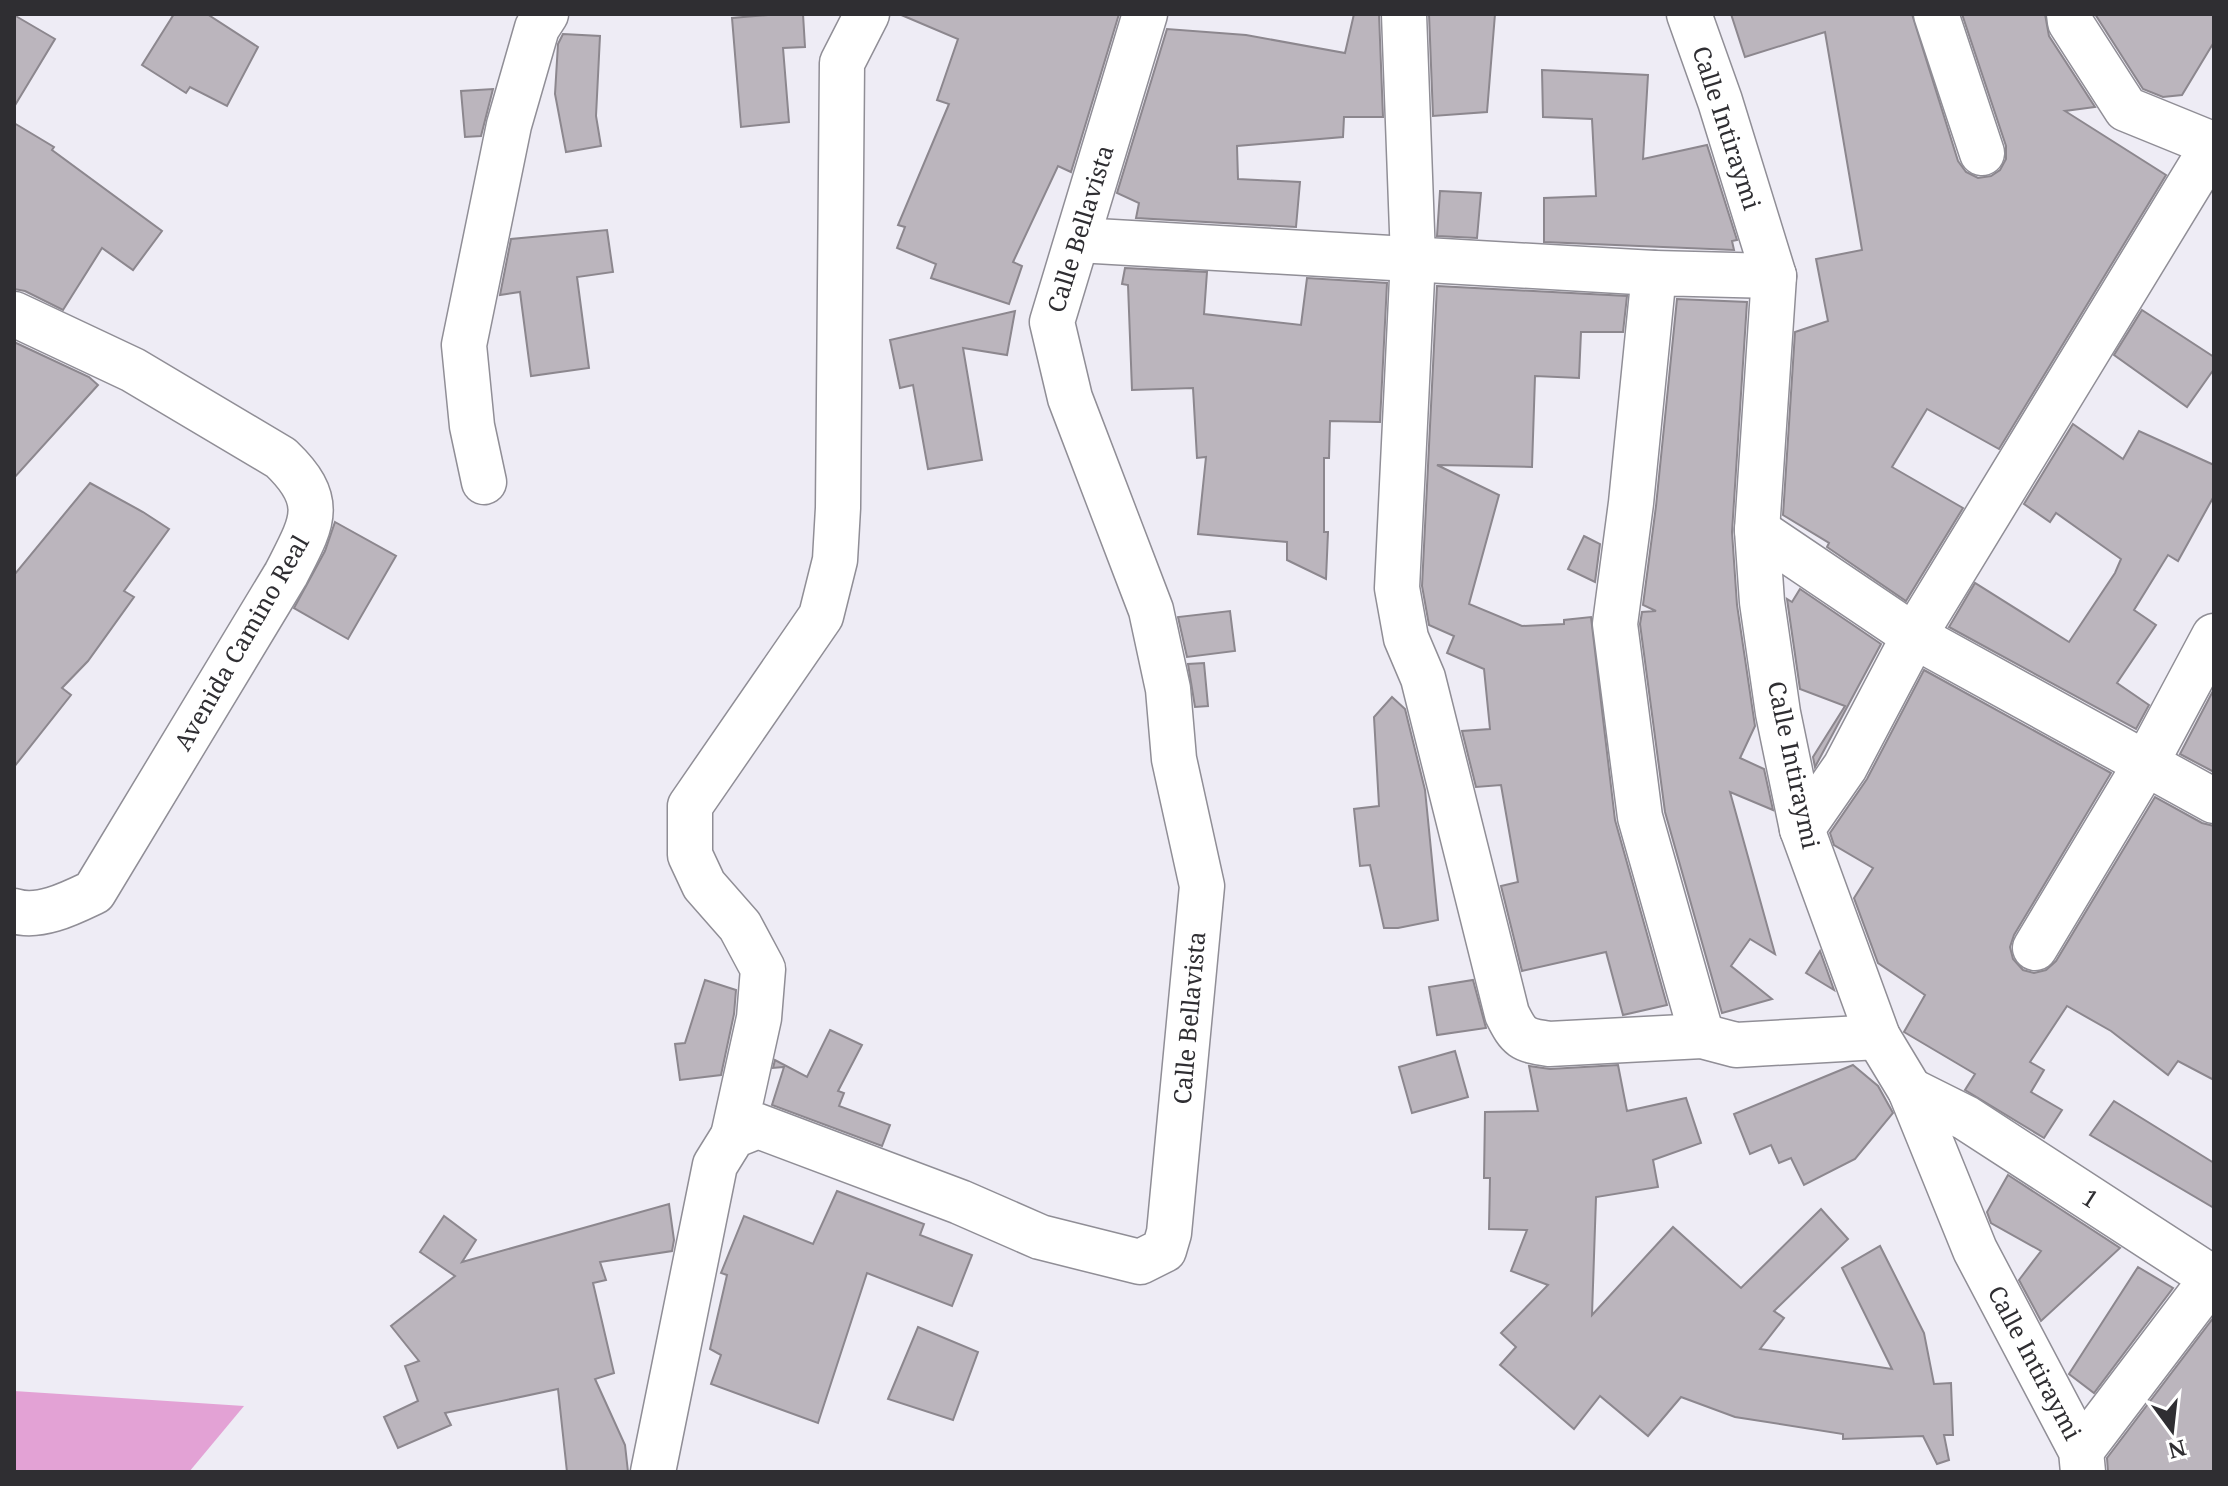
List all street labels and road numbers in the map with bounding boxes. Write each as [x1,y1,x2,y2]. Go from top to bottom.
street label: Calle Intiraymi [1685,41,1770,214]
street label: Calle Bellavista [1038,141,1121,316]
street label: Avenida Camino Real [166,528,316,756]
street label: Calle Intiraymi [1761,678,1828,852]
street label: Calle Bellavista [1165,930,1213,1106]
street label: 1 [2076,1180,2105,1215]
street label: Calle Intiraymi [1981,1279,2090,1446]

